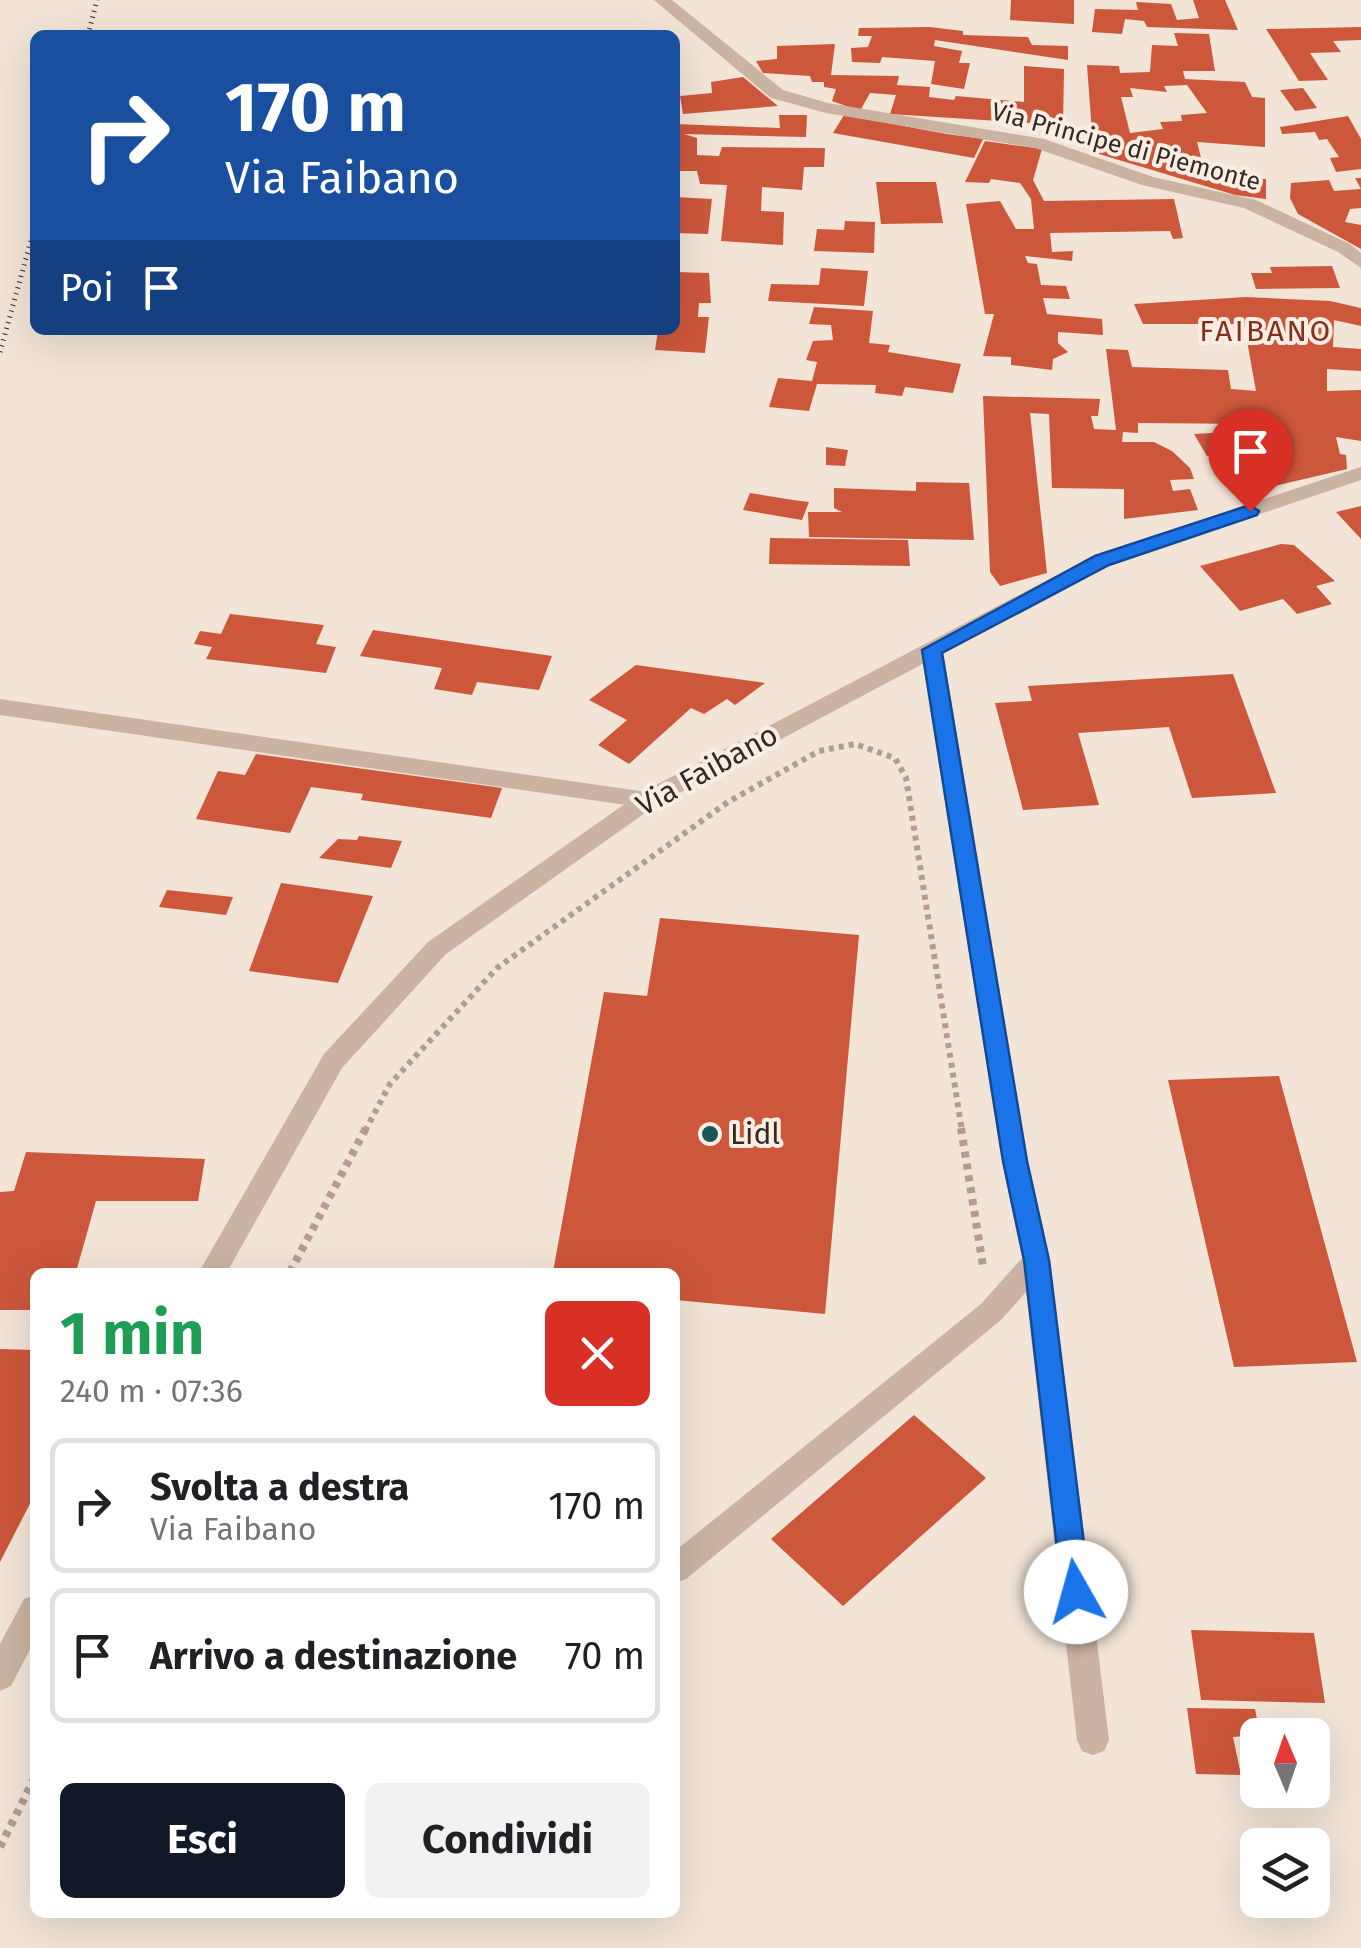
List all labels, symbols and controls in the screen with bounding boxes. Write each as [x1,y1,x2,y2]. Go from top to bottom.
text: 170 m [225,66,406,150]
icon: right [60,70,190,200]
street label: Via Principe di Piemonte [988,97,1264,197]
text: Via Faibano [225,151,459,205]
icon: arrive [134,260,189,315]
text: Poi [60,265,114,311]
district label: FAIBANO [1199,313,1333,349]
pin [1208,409,1293,512]
icon: arrive [1223,424,1278,479]
street label: Via Faibano [630,716,784,824]
place label: Lidl [730,1116,780,1152]
marker: Lidl [699,1123,721,1145]
text: 1 min [60,1298,204,1370]
button: close [545,1301,650,1406]
text: 240 m · 07:36 [60,1372,243,1410]
text: Svolta a destra [150,1464,409,1510]
icon: right [65,1478,120,1533]
text: 170 m [548,1483,645,1529]
text: Via Faibano [150,1510,316,1548]
position arrow [1024,1540,1128,1644]
icon: arrive [65,1628,120,1683]
text: Arrivo a destinazione [150,1633,517,1679]
text: 70 m [565,1633,645,1679]
north arrow [1240,1718,1330,1808]
map controls [1240,1718,1330,1918]
button: Esci [60,1783,345,1898]
button: Condividi [365,1783,650,1898]
button: layers [1240,1828,1330,1918]

